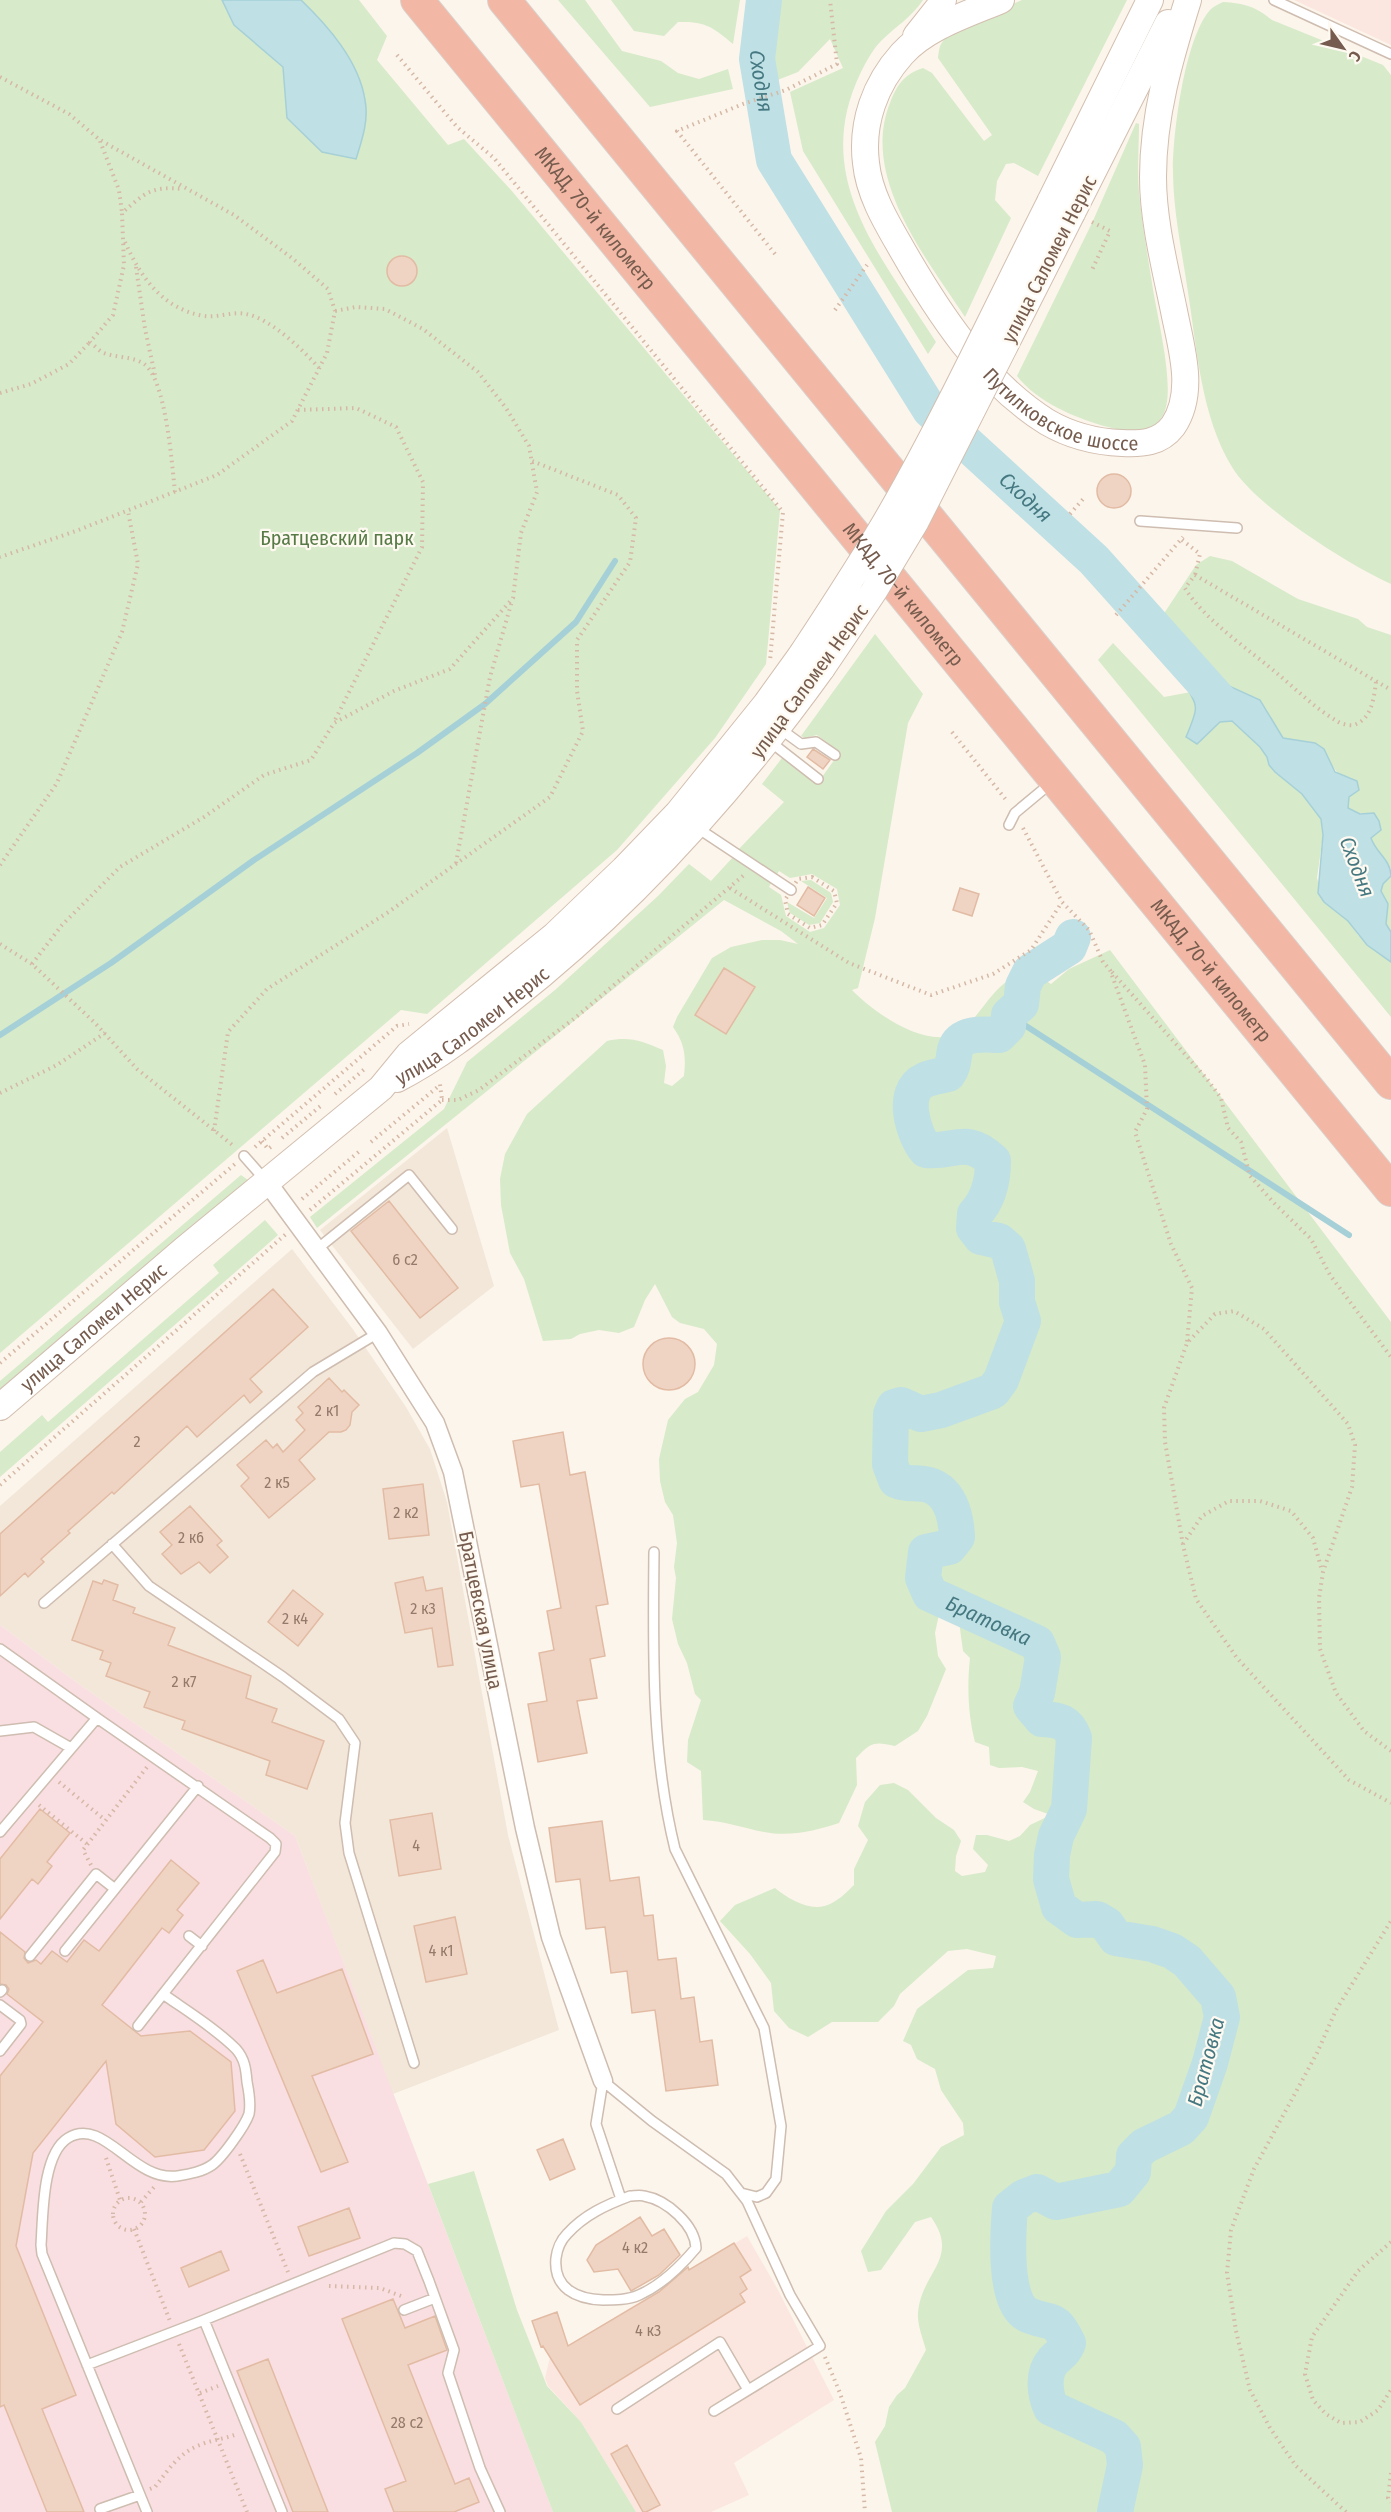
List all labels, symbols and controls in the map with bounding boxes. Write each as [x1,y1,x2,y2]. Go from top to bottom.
north arrow [1313,18,1373,78]
text: С [1344,47,1365,65]
water label: Сходня [744,49,779,114]
street label: МКАД, 70-й километр [530,142,661,295]
street label: улица Саломеи Нерис [996,171,1102,347]
street label: Путилковское шоссе [978,363,1138,455]
water label: Сходня [994,467,1057,528]
street label: МКАД, 70-й километр [838,518,969,671]
park label: Братцевский парк [260,526,414,550]
street label: улица Саломеи Нерис [745,599,873,763]
water label: Сходня [1334,833,1380,901]
street label: МКАД, 70-й километр [1146,894,1277,1047]
street label: улица Саломеи Нерис [391,961,554,1090]
house number: 6 с2 [392,1250,418,1269]
street label: улица Саломеи Нерис [15,1258,172,1396]
house number: 2 к1 [315,1401,339,1420]
house number: 2 [133,1432,141,1451]
house number: 2 к5 [264,1473,290,1492]
house number: 2 к2 [393,1503,419,1522]
house number: 2 к6 [178,1528,204,1547]
street label: Братцевская улица [454,1529,508,1691]
water label: Братовка [942,1590,1035,1652]
house number: 2 к3 [410,1599,436,1618]
house number: 2 к4 [282,1609,308,1628]
house number: 2 к7 [172,1672,197,1691]
house number: 4 [412,1836,420,1855]
house number: 4 к1 [428,1941,454,1960]
water label: Братовка [1182,2015,1230,2109]
house number: 4 к2 [622,2238,648,2257]
house number: 4 к3 [635,2321,661,2340]
house number: 28 с2 [391,2413,423,2432]

